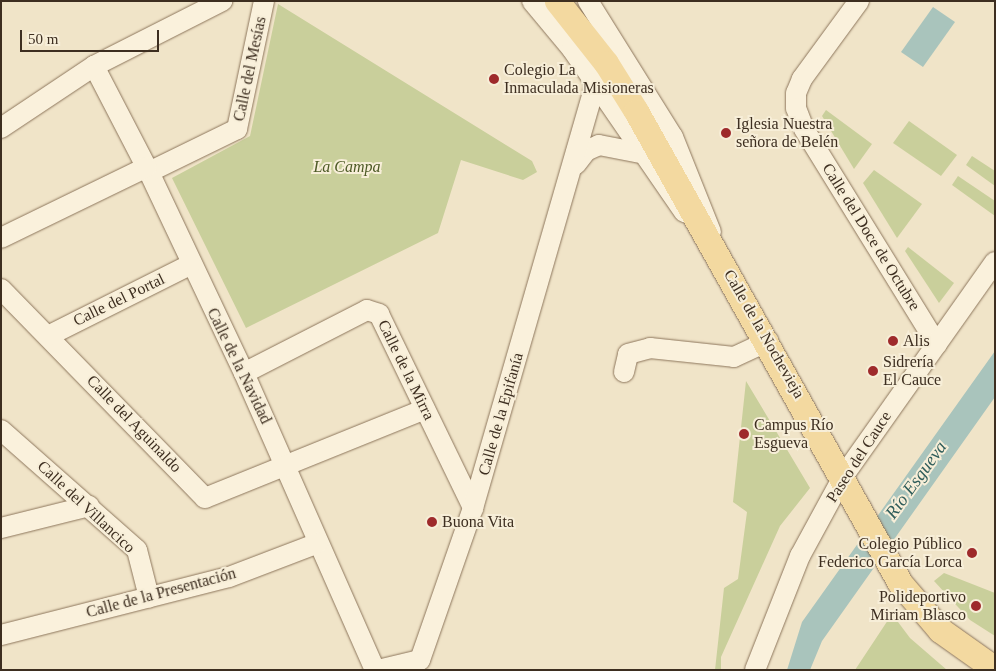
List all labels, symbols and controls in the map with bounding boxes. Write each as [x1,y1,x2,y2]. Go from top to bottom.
street label: Calle del Mesías [230,15,270,123]
scale bar [22,20,161,52]
text: 50 m [28,31,58,47]
place label: Colegio La Inmaculada Misioneras [504,60,654,98]
marker: Colegio La Inmaculada Misioneras [488,73,500,85]
place label: Iglesia Nuestra señora de Belén [736,114,838,152]
marker: Iglesia Nuestra señora de Belén [720,127,732,139]
park label: La Campa [313,157,381,177]
street label: Calle del Doce de Octubre [818,160,924,314]
street label: Calle de la Nochevieja [719,266,809,402]
street label: Calle del Portal [70,270,168,330]
street label: Calle de la Navidad [203,305,275,427]
street label: Calle de la Mirra [374,317,438,423]
place label: Alis [903,331,930,351]
marker: Alis [887,335,899,347]
street label: Calle de la Epifanía [474,351,528,477]
place label: Sidrería El Cauce [883,352,941,390]
marker: Sidrería El Cauce [867,365,879,377]
street label: Calle del Aguinaldo [82,371,186,477]
street label: Paseo del Cauce [822,408,896,506]
place label: Campus Río Esgueva [754,415,834,453]
marker: Campus Río Esgueva [738,428,750,440]
water label: Río Esgueva [881,437,951,523]
street label: Calle del Villancico [33,457,139,557]
place label: Buona Vita [442,512,514,532]
marker: Buona Vita [426,516,438,528]
place label: Colegio Público Federico García Lorca [818,534,962,572]
marker: Colegio Público Federico García Lorca [966,547,978,559]
street label: Calle de la Presentación [84,564,238,622]
place label: Polideportivo Miriam Blasco [870,587,966,625]
marker: Polideportivo Miriam Blasco [970,600,982,612]

